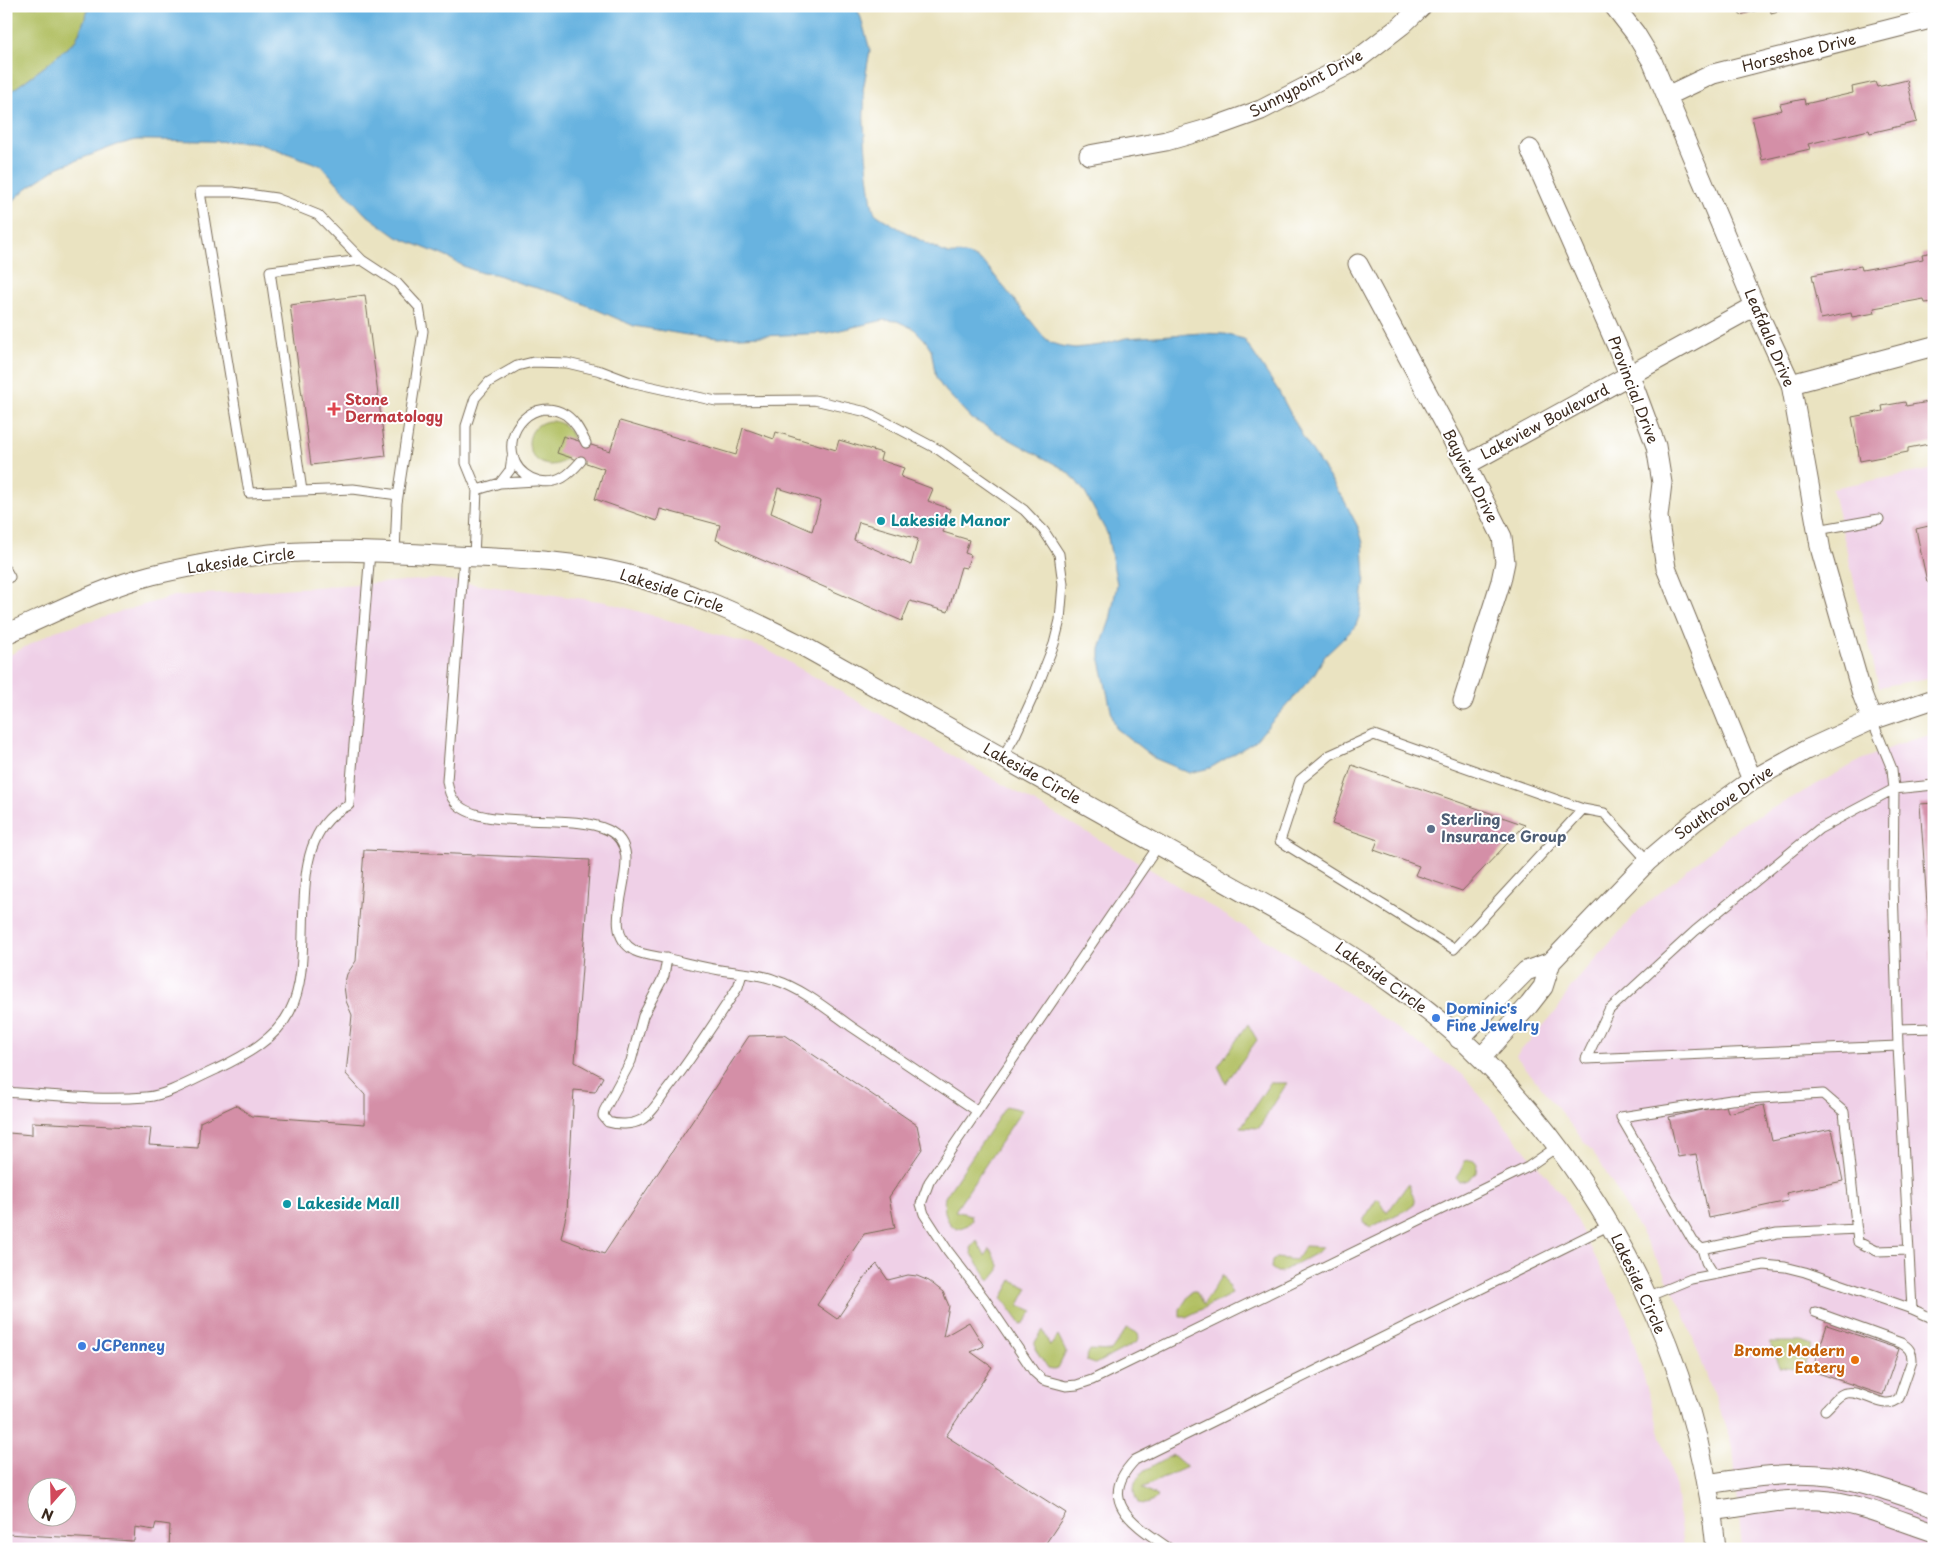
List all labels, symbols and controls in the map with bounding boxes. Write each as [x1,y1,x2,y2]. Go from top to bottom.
street label: Horseshoe Drive [1739,26,1858,77]
street label: Sunnypoint Drive [1244,43,1366,122]
street label: Leafdale Drive [1739,285,1801,390]
street label: Provincial Drive [1603,332,1666,447]
street label: Lakeview Boulevard [1476,377,1613,464]
place label: Stone Dermatology [345,387,443,427]
marker: Stone Dermatology [327,402,341,416]
street label: Bayview Drive [1438,425,1505,526]
place label: Lakeside Manor [891,508,1011,531]
marker: Lakeside Manor [875,515,887,527]
street label: Lakeside Circle [185,541,296,578]
street label: Lakeside Circle [617,562,728,617]
street label: Lakeside Circle [980,736,1086,809]
street label: Southcove Drive [1669,759,1777,844]
place label: Sterling Insurance Group [1441,807,1566,847]
marker: Sterling Insurance Group [1425,823,1437,835]
street label: Lakeside Circle [1331,936,1433,1018]
place label: Dominic's Fine Jewelry [1446,996,1539,1036]
marker: Dominic's Fine Jewelry [1430,1012,1442,1024]
place label: Lakeside Mall [297,1191,399,1214]
marker: Lakeside Mall [281,1198,293,1210]
street label: Lakeside Circle [1606,1229,1673,1337]
place label: JCPenney [92,1333,165,1356]
place label: Brome Modern Eatery [1733,1338,1845,1378]
marker: JCPenney [76,1340,88,1352]
marker: Brome Modern Eatery [1849,1354,1861,1366]
north arrow [28,1478,78,1528]
text: N [39,1503,56,1526]

